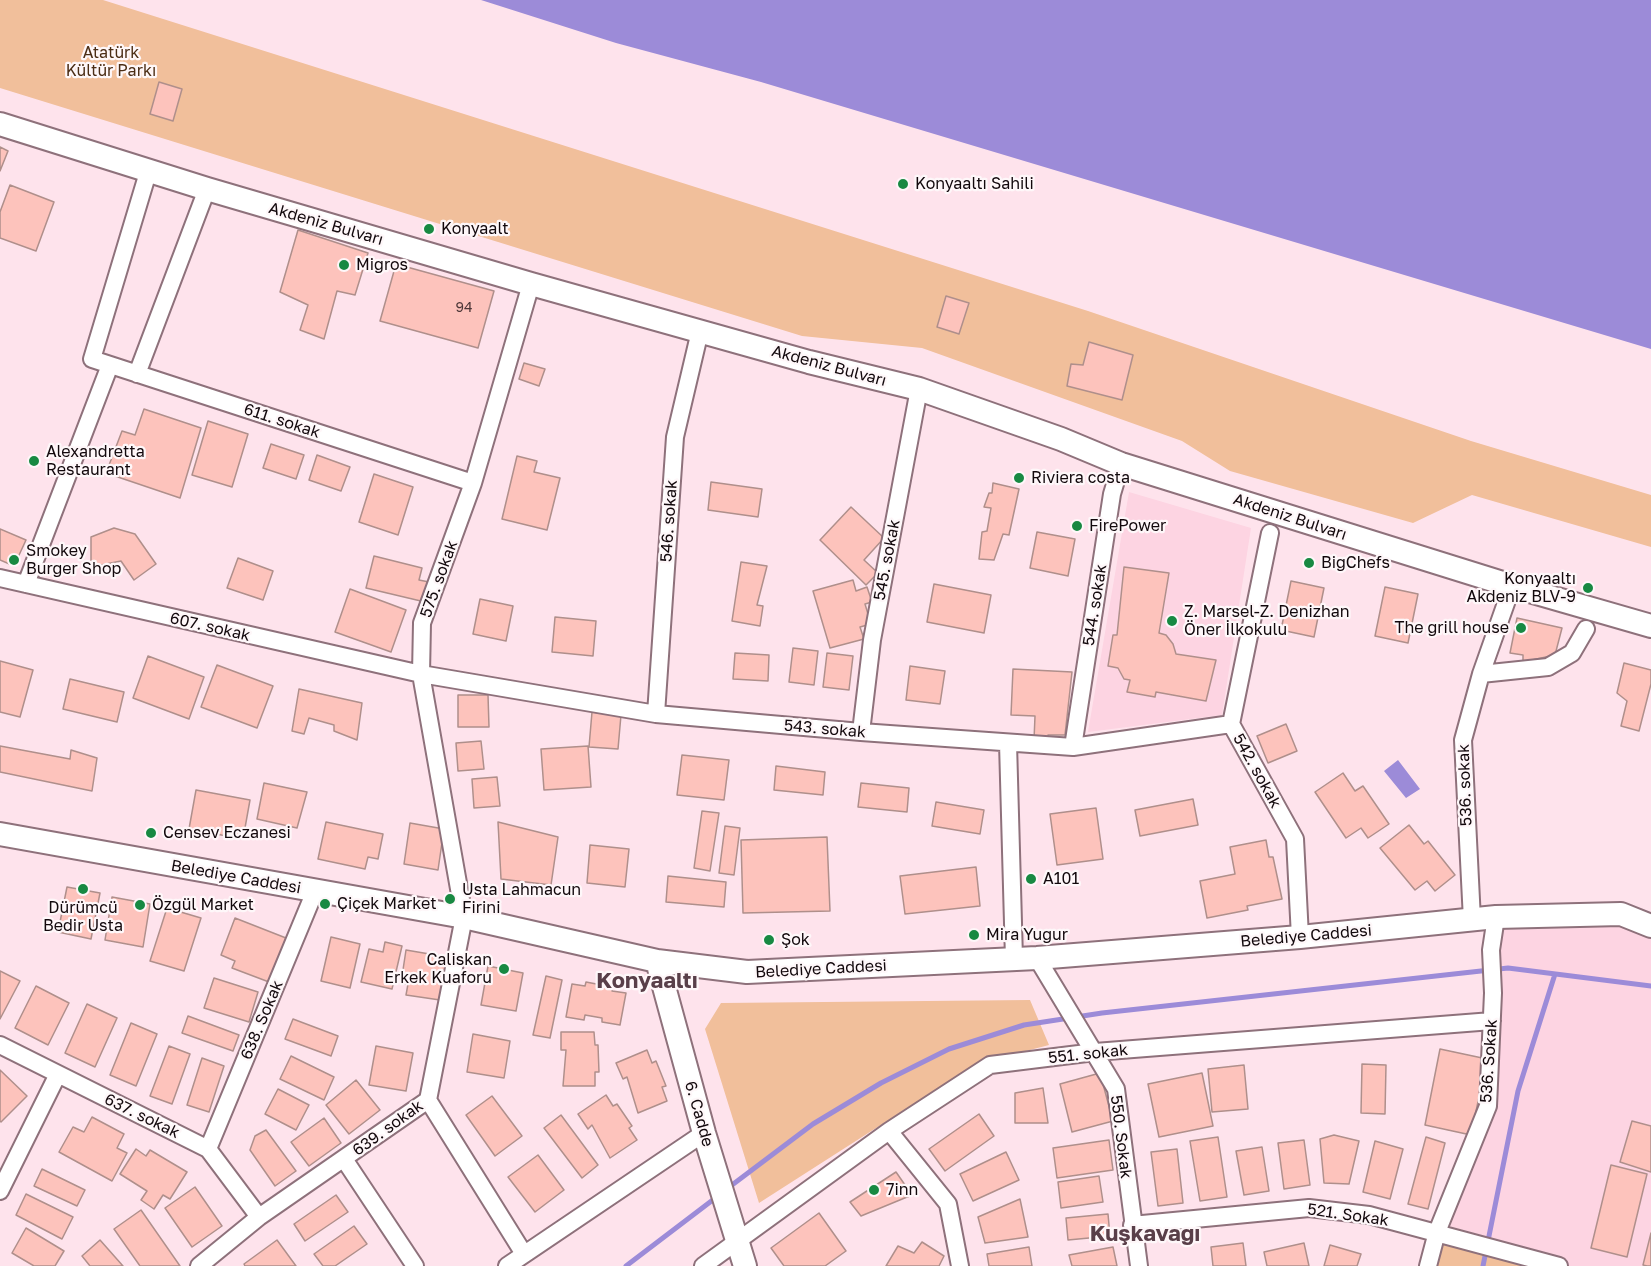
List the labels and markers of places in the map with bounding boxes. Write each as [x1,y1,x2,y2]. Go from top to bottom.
place label: Konyaaltı Sahili [915,174,1034,194]
marker: Konyaaltı Sahili [896,177,910,191]
place label: Konyaalt [441,219,509,239]
marker: Konyaalt [422,222,436,236]
place label: Migros [356,255,408,275]
marker: Migros [337,258,351,272]
place label: Alexandretta Restaurant [46,442,145,480]
marker: Alexandretta Restaurant [27,454,41,468]
place label: Riviera costa [1031,468,1130,488]
marker: Riviera costa [1012,471,1026,485]
place label: FirePower [1089,516,1166,536]
marker: FirePower [1070,519,1084,533]
place label: Smokey Burger Shop [26,541,121,579]
marker: Smokey Burger Shop [7,553,21,567]
place label: BigChefs [1321,553,1390,573]
marker: BigChefs [1302,556,1316,570]
place label: Konyaaltı Akdeniz BLV-9 [1466,569,1576,607]
marker: Konyaaltı Akdeniz BLV-9 [1581,581,1595,595]
place label: Z. Marsel-Z. Denizhan Öner İlkokulu [1184,602,1350,640]
marker: Z. Marsel-Z. Denizhan Öner İlkokulu [1165,614,1179,628]
place label: The grill house [1394,618,1509,638]
marker: The grill house [1514,621,1528,635]
place label: Censev Eczanesi [163,823,291,843]
marker: Censev Eczanesi [144,826,158,840]
place label: A101 [1043,869,1079,889]
marker: A101 [1024,872,1038,886]
place label: Usta Lahmacun Firini [462,880,581,918]
marker: Dürümcü Bedir Usta [76,882,90,896]
marker: Usta Lahmacun Firini [443,892,457,906]
place label: Çiçek Market [337,894,437,914]
place label: Özgül Market [152,895,254,915]
marker: Çiçek Market [318,897,332,911]
place label: Dürümcü Bedir Usta [43,898,123,936]
marker: Özgül Market [133,898,147,912]
place label: Mira Yugur [986,925,1068,945]
marker: Mira Yugur [967,928,981,942]
place label: Şok [781,930,810,950]
marker: Şok [762,933,776,947]
place label: Caliskan Erkek Kuaforu [384,950,492,988]
marker: Caliskan Erkek Kuaforu [497,962,511,976]
place label: 7inn [886,1180,918,1200]
marker: 7inn [867,1183,881,1197]

